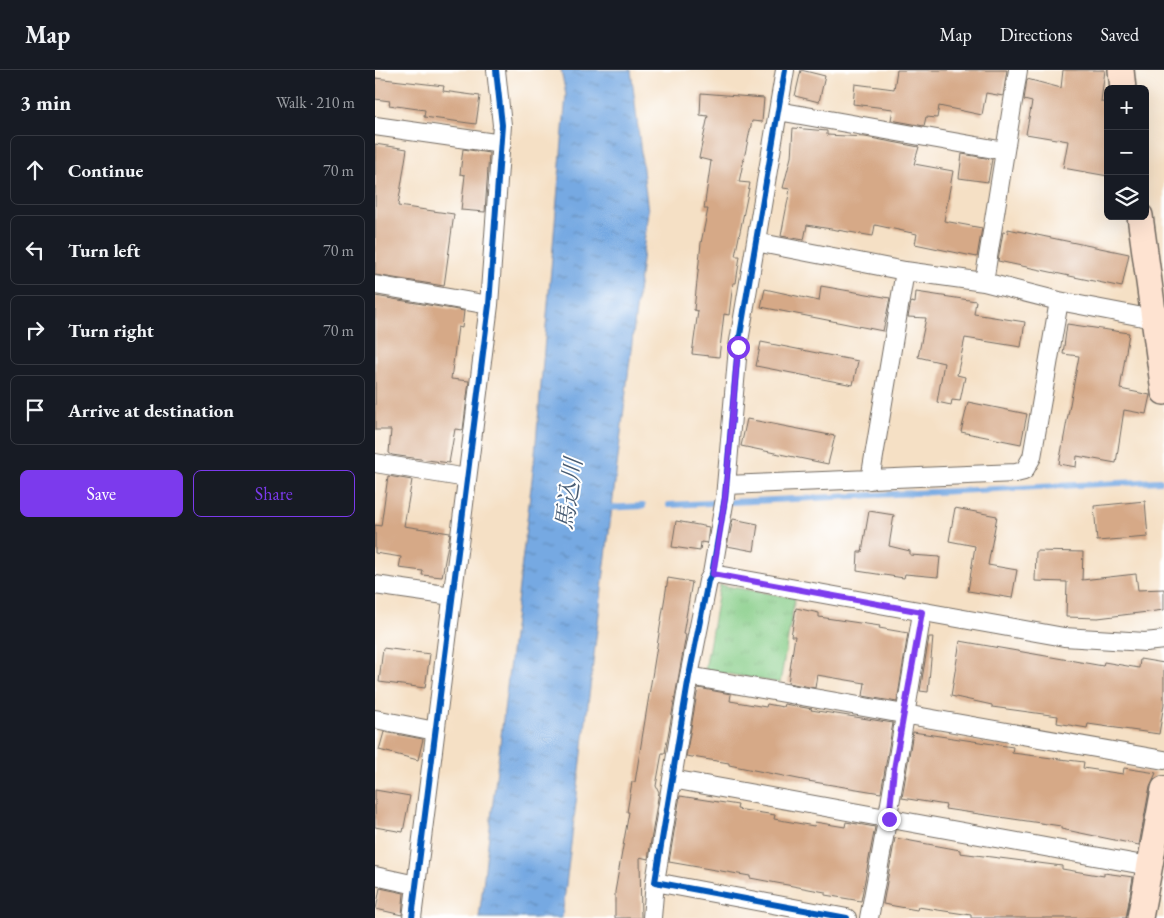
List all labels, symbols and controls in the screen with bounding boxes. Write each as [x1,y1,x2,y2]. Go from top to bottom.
text: Map [25,19,70,50]
text: Map [940,23,972,46]
text: Directions [1000,23,1072,46]
text: Saved [1100,23,1139,46]
map controls [1104,85,1149,220]
button: + [1104,85,1149,130]
text: 3 min [20,89,71,116]
text: Walk · 210 m [276,92,355,113]
button: − [1104,130,1149,175]
icon: ahead [21,156,49,184]
text: Continue [68,158,143,183]
text: 70 m [323,160,354,181]
button: layers [1104,175,1149,220]
icon: left [21,236,49,264]
text: Turn left [68,238,140,263]
text: 70 m [323,240,354,261]
icon: right [21,316,49,344]
text: Turn right [68,318,154,343]
text: 70 m [323,320,354,341]
route start [727,336,750,359]
icon: arrive [21,396,49,424]
text: Arrive at destination [68,398,234,423]
water label: 馬込川 [548,453,589,532]
button: Save [20,470,183,517]
button: Share [193,470,355,517]
route end [878,808,901,831]

